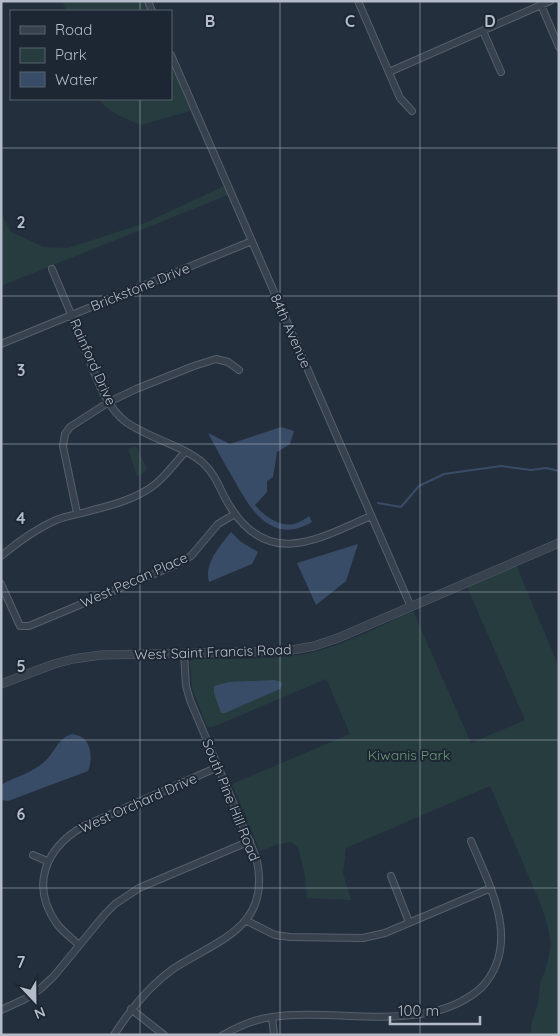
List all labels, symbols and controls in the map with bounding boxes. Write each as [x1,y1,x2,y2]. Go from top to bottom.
legend [10,10,172,100]
text: B [205,11,215,31]
text: C [345,11,355,31]
text: D [484,11,496,31]
text: Road [55,20,92,39]
text: Park [55,45,87,64]
text: Water [55,70,98,89]
text: 2 [16,212,26,232]
street label: Brickstone Drive [88,259,192,315]
street label: 84th Avenue [267,291,315,371]
street label: Rainford Drive [66,316,120,408]
text: 3 [17,360,25,380]
text: 4 [16,508,26,528]
street label: West Pecan Place [78,548,190,612]
street label: West Saint Francis Road [134,640,292,664]
text: 5 [16,656,26,676]
street label: South Pine Hill Road [198,736,264,864]
park label: Kiwanis Park [368,746,450,764]
street label: West Orchard Drive [76,769,200,837]
text: 6 [17,804,26,824]
text: 7 [17,952,26,972]
north arrow [10,976,60,1026]
scale bar [390,994,480,1026]
text: 100 m [398,1001,439,1020]
text: N [32,1003,48,1023]

